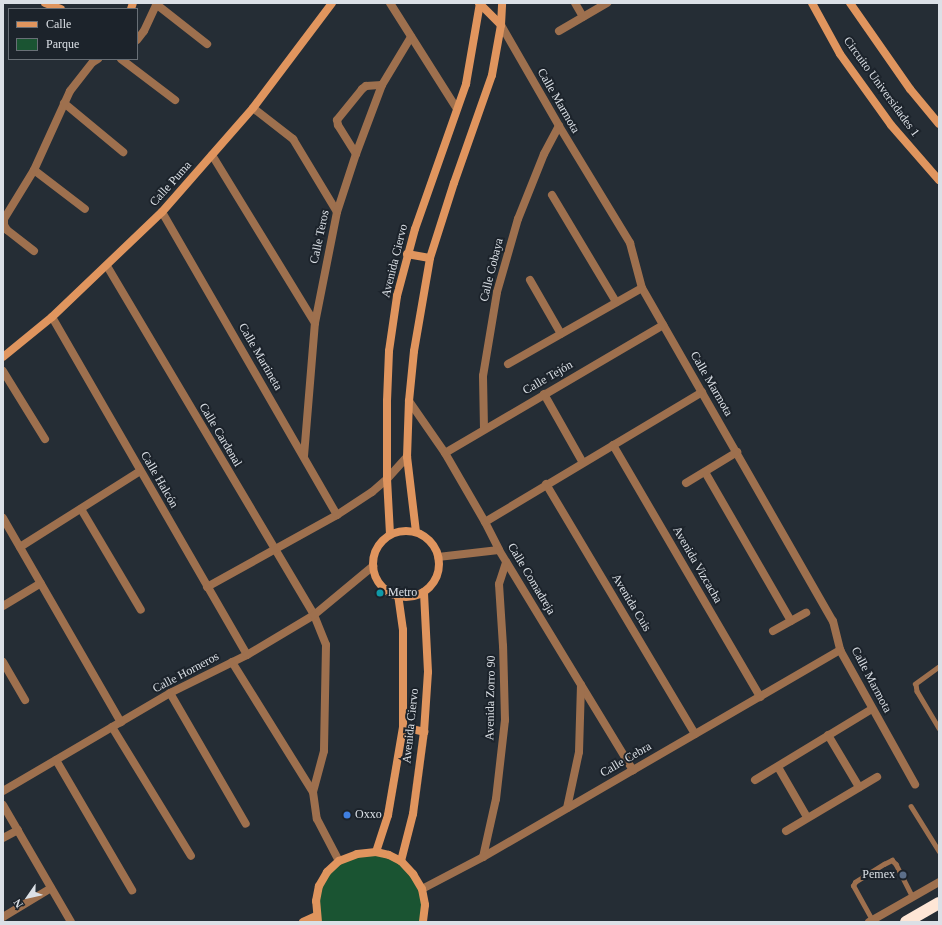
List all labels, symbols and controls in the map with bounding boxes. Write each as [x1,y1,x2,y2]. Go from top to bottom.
legend [8,8,138,60]
text: Calle [46,17,71,31]
street label: Circuito Universidades 1 [840,34,922,140]
text: Parque [46,37,79,51]
street label: Calle Marmota [534,66,582,136]
street label: Calle Puma [147,159,195,209]
street label: Calle Teros [307,209,333,265]
street label: Avenida Ciervo [379,223,411,299]
street label: Calle Cobaya [477,237,507,303]
street label: Calle Martineta [235,321,285,393]
street label: Calle Marmota [687,349,735,419]
street label: Calle Tejón [520,358,576,398]
street label: Calle Cardenal [195,401,245,469]
street label: Calle Halcón [137,449,181,511]
street label: Avenida Vizcacha [669,524,725,606]
street label: Calle Comadreja [504,541,558,617]
street label: Avenida Cuis [608,572,654,634]
place label: Metro [388,586,417,600]
marker: Metro [375,588,385,598]
street label: Calle Marmota [848,645,894,715]
street label: Calle Horneros [150,650,222,696]
street label: Avenida Zorro 90 [483,655,499,741]
street label: Avenida Ciervo [400,688,422,764]
street label: Calle Cebra [598,740,654,780]
place label: Oxxo [355,808,382,822]
marker: Oxxo [342,810,352,820]
place label: Pemex [862,868,895,882]
marker: Pemex [898,870,908,880]
north arrow [8,877,48,917]
text: N [11,897,25,910]

